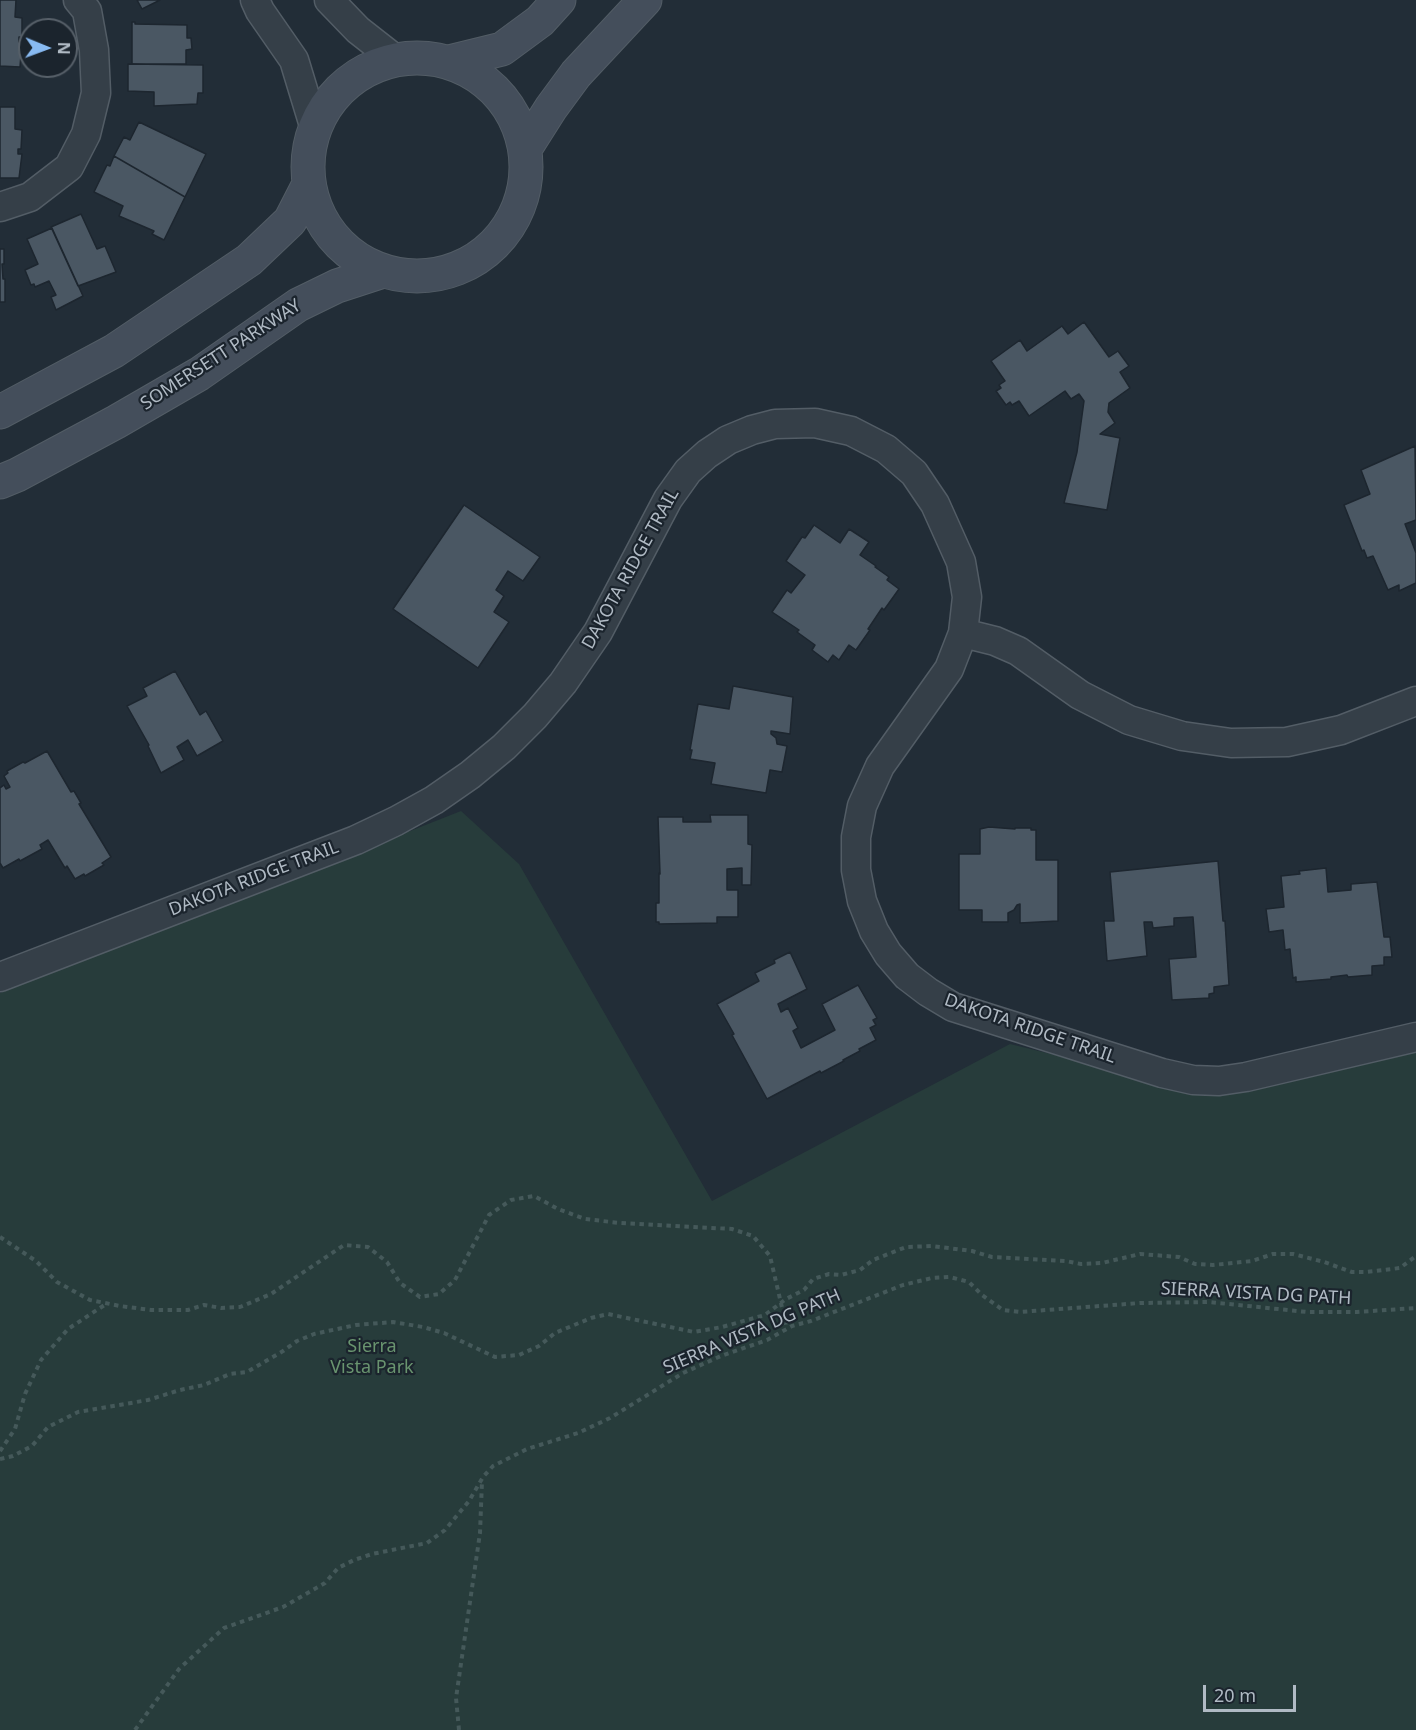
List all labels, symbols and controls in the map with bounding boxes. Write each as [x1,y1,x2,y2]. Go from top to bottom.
north arrow [18,18,78,78]
text: N [53,42,75,55]
street label: SOMERSETT PARKWAY [137,295,305,415]
street label: DAKOTA RIDGE TRAIL [578,485,684,653]
street label: DAKOTA RIDGE TRAIL [166,837,342,921]
street label: DAKOTA RIDGE TRAIL [941,989,1119,1069]
street label: SIERRA VISTA DG PATH [1160,1278,1352,1310]
street label: SIERRA VISTA DG PATH [660,1285,844,1379]
park label: Sierra Vista Park [330,1336,414,1378]
scale bar [1206,1673,1299,1711]
text: 20 m [1214,1683,1256,1707]

